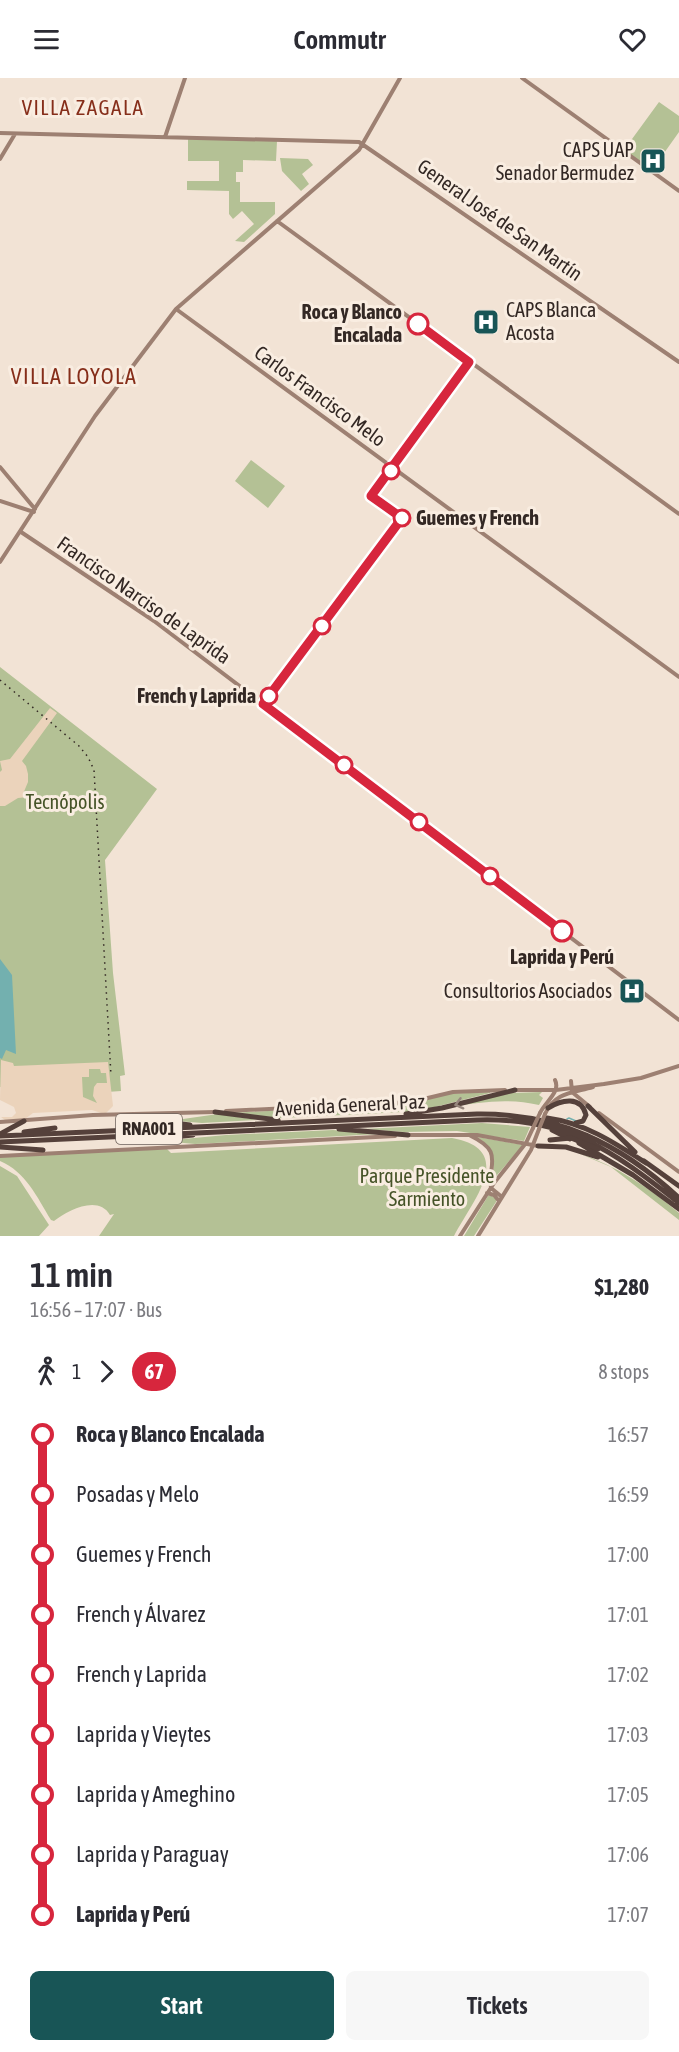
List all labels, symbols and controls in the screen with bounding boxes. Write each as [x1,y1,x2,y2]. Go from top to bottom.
icon: menu [30,23,63,56]
icon: heart [616,23,649,56]
text: Commutr [293,24,386,55]
district label: VILLA ZAGALA [22,95,144,119]
place label: CAPS UAP Senador Bermudez [496,138,634,184]
hospital icon: CAPS UAP Senador Bermudez [638,146,668,176]
street label: General José de San Martín [413,154,587,285]
place label: CAPS Blanca Acosta [506,298,596,344]
place label: Roca y Blanco Encalada [302,300,402,346]
hospital icon: CAPS Blanca Acosta [471,307,501,337]
marker: Roca y Blanco Encalada [407,313,429,335]
street label: Carlos Francisco Melo [250,340,390,451]
district label: VILLA LOYOLA [11,363,137,389]
unlabelled marker [382,462,400,480]
place label: Guemes y French [416,506,539,529]
marker: Guemes y French [393,509,411,527]
street label: Francisco Narciso de Laprida [53,531,235,668]
unlabelled marker [313,617,331,635]
place label: French y Laprida [137,684,256,707]
marker: French y Laprida [260,687,278,705]
unlabelled marker [335,756,353,774]
park label: Tecnópolis [26,790,104,813]
unlabelled marker [410,813,428,831]
unlabelled marker [481,867,499,885]
marker: Laprida y Perú [551,920,573,942]
place label: Laprida y Perú [510,945,614,968]
hospital icon: Consultorios Asociados [617,976,647,1006]
place label: Consultorios Asociados [444,979,612,1002]
street label: Avenida General Paz [274,1089,425,1120]
one-way arrow [454,1096,464,1109]
road number: RNA001 [116,1114,182,1144]
park label: Parque Presidente Sarmiento [360,1164,494,1210]
text: 11 min [30,1256,113,1294]
text: $1,280 [594,1274,649,1300]
text: 16:56 – 17:07 · Bus [30,1298,162,1321]
icon: walk [30,1355,63,1388]
icon: forward [90,1355,123,1388]
text: 67 [144,1359,164,1383]
text: 1 [72,1360,81,1383]
text: 8 stops [598,1360,649,1383]
text: Roca y Blanco Encalada [76,1421,265,1447]
text: 16:57 [608,1423,649,1446]
text: Posadas y Melo [76,1481,199,1507]
text: 16:59 [608,1483,649,1506]
text: Guemes y French [76,1541,211,1567]
text: 17:00 [607,1543,649,1566]
text: French y Álvarez [76,1601,205,1627]
text: 17:01 [607,1603,649,1626]
text: French y Laprida [76,1661,207,1687]
text: 17:02 [607,1663,649,1686]
text: Laprida y Vieytes [76,1721,211,1747]
text: 17:03 [607,1723,649,1746]
text: Laprida y Ameghino [76,1781,235,1807]
text: 17:05 [607,1783,649,1806]
text: Laprida y Paraguay [76,1841,229,1867]
text: 17:06 [607,1843,649,1866]
text: Laprida y Perú [76,1901,190,1927]
text: 17:07 [607,1903,649,1926]
button: Start [30,1971,334,2040]
button: Tickets [346,1971,649,2040]

